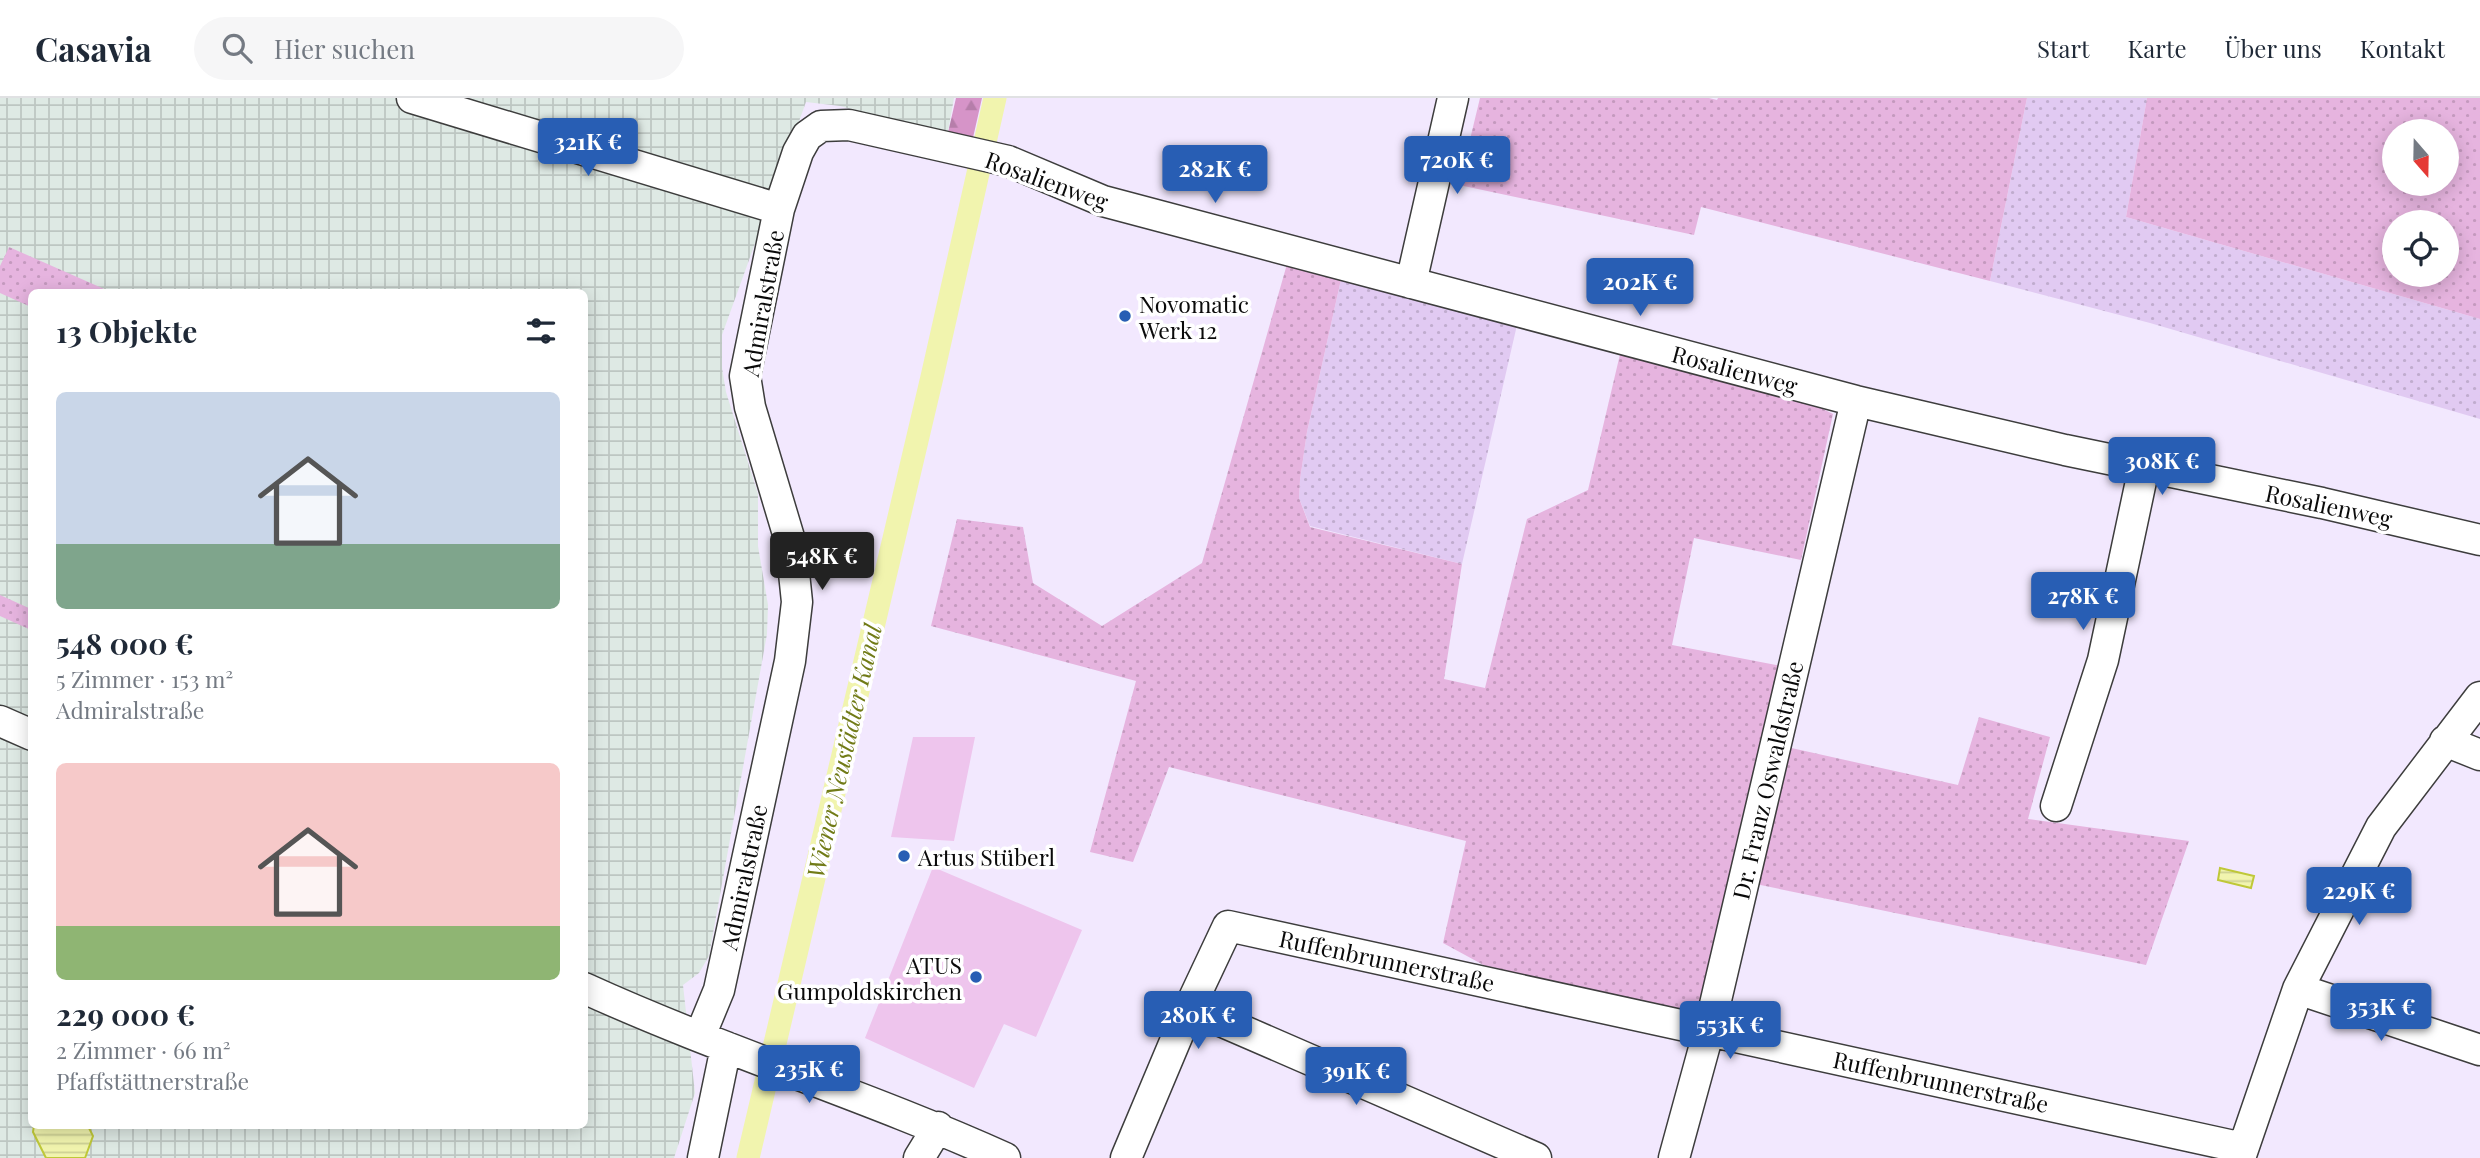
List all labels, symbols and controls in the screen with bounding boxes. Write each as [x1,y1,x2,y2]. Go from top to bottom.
search box [194,17,684,80]
text: Casavia [35,26,152,70]
icon: search [218,29,256,67]
text: Hier suchen [274,31,415,66]
text: Start [2037,32,2090,64]
text: Karte [2128,32,2187,64]
text: Über uns [2225,32,2322,64]
text: Kontakt [2360,32,2445,64]
pin: 321K € [531,118,645,178]
north arrow [2382,119,2459,196]
map controls [2382,119,2459,287]
text: 321K € [554,125,622,156]
pin: 720K € [1400,136,1514,196]
street label: Rosalienweg [981,143,1113,217]
text: 720K € [1420,143,1494,174]
pin: 282K € [1158,146,1272,205]
text: 282K € [1178,152,1252,183]
button: locate [2382,210,2459,287]
street label: Admiralstraße [734,227,790,380]
pin: 202K € [1583,258,1697,318]
text: 202K € [1602,265,1678,296]
place label: Novomatic Werk 12 [1138,288,1249,345]
marker: Novomatic Werk 12 [1117,308,1133,324]
text: 13 Objekte [56,311,197,351]
icon: filters [522,312,560,350]
street label: Rosalienweg [1669,337,1801,401]
icon: home [245,438,371,564]
pin: 308K € [2105,438,2219,497]
text: 308K € [2124,444,2200,475]
street label: Rosalienweg [2263,476,2395,534]
pin: 548K € [765,532,879,592]
text: 548K € [786,539,858,570]
pin: 278K € [2026,573,2140,632]
text: 278K € [2047,579,2119,610]
water label: Wiener Neustädter Kanal [798,620,888,881]
text: 548 000 € [56,623,194,663]
street label: Dr. Franz Oswaldstraße [1724,658,1810,902]
text: 5 Zimmer · 153 m² [56,663,233,694]
text: Admiralstraße [56,694,204,725]
street label: Admiralstraße [712,801,774,954]
icon: home [245,809,371,935]
place label: Artus Stüberl [917,841,1056,872]
marker: Artus Stüberl [896,848,912,864]
pin: 229K € [2302,868,2416,927]
text: 229K € [2322,874,2396,905]
street label: Ruffenbrunnerstraße [1277,922,1497,998]
place label: ATUS Gumpoldskirchen [777,949,962,1006]
marker: ATUS Gumpoldskirchen [968,969,984,985]
pin: 353K € [2324,984,2438,1043]
text: 353K € [2346,990,2416,1021]
pin: 280K € [1141,992,1255,1051]
text: 229 000 € [56,994,195,1034]
text: 280K € [1160,998,1236,1029]
pin: 553K € [1673,1002,1787,1061]
text: 553K € [1696,1008,1764,1039]
text: 2 Zimmer · 66 m² [56,1034,231,1065]
street label: Ruffenbrunnerstraße [1831,1043,2051,1119]
pin: 235K € [752,1046,866,1105]
pin: 391K € [1299,1048,1413,1107]
text: 235K € [774,1052,844,1083]
text: 391K € [1321,1054,1391,1085]
text: Pfaffstättnerstraße [56,1065,249,1096]

